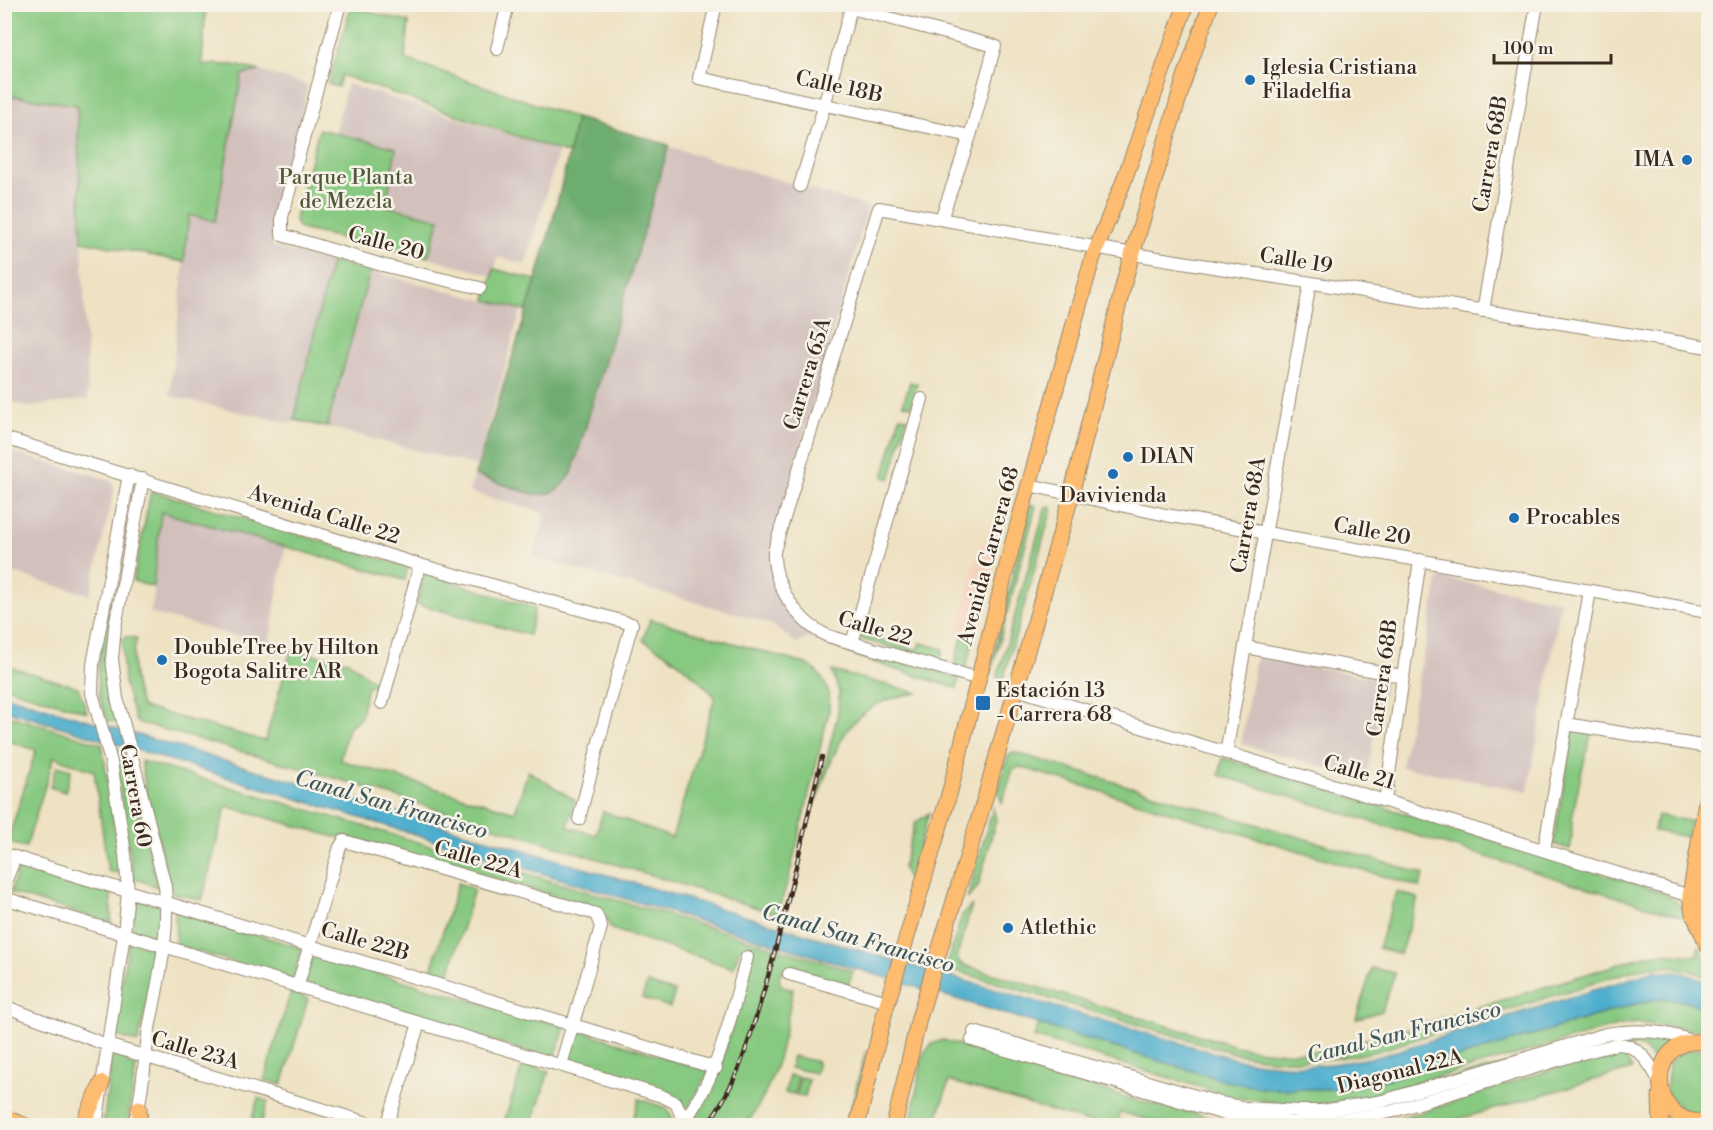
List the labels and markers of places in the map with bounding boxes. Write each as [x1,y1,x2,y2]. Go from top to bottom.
place label: Iglesia Cristiana Filadelfia [1262,55,1417,105]
marker: Iglesia Cristiana Filadelfia [1243,73,1257,87]
place label: IMA [1634,147,1676,173]
marker: IMA [1680,153,1694,167]
place label: DIAN [1140,444,1195,470]
marker: DIAN [1121,450,1135,464]
marker: Davivienda [1106,467,1120,481]
place label: Davivienda [1059,483,1167,509]
place label: Procables [1526,505,1620,531]
marker: Procables [1507,511,1521,525]
place label: DoubleTree by Hilton Bogota Salitre AR [173,635,379,685]
marker: DoubleTree by Hilton Bogota Salitre AR [155,653,169,667]
place label: Estación 13 - Carrera 68 [996,678,1112,728]
marker: Estación 13 - Carrera 68 [974,694,992,712]
place label: Atlethic [1019,915,1097,941]
marker: Atlethic [1001,921,1015,935]

